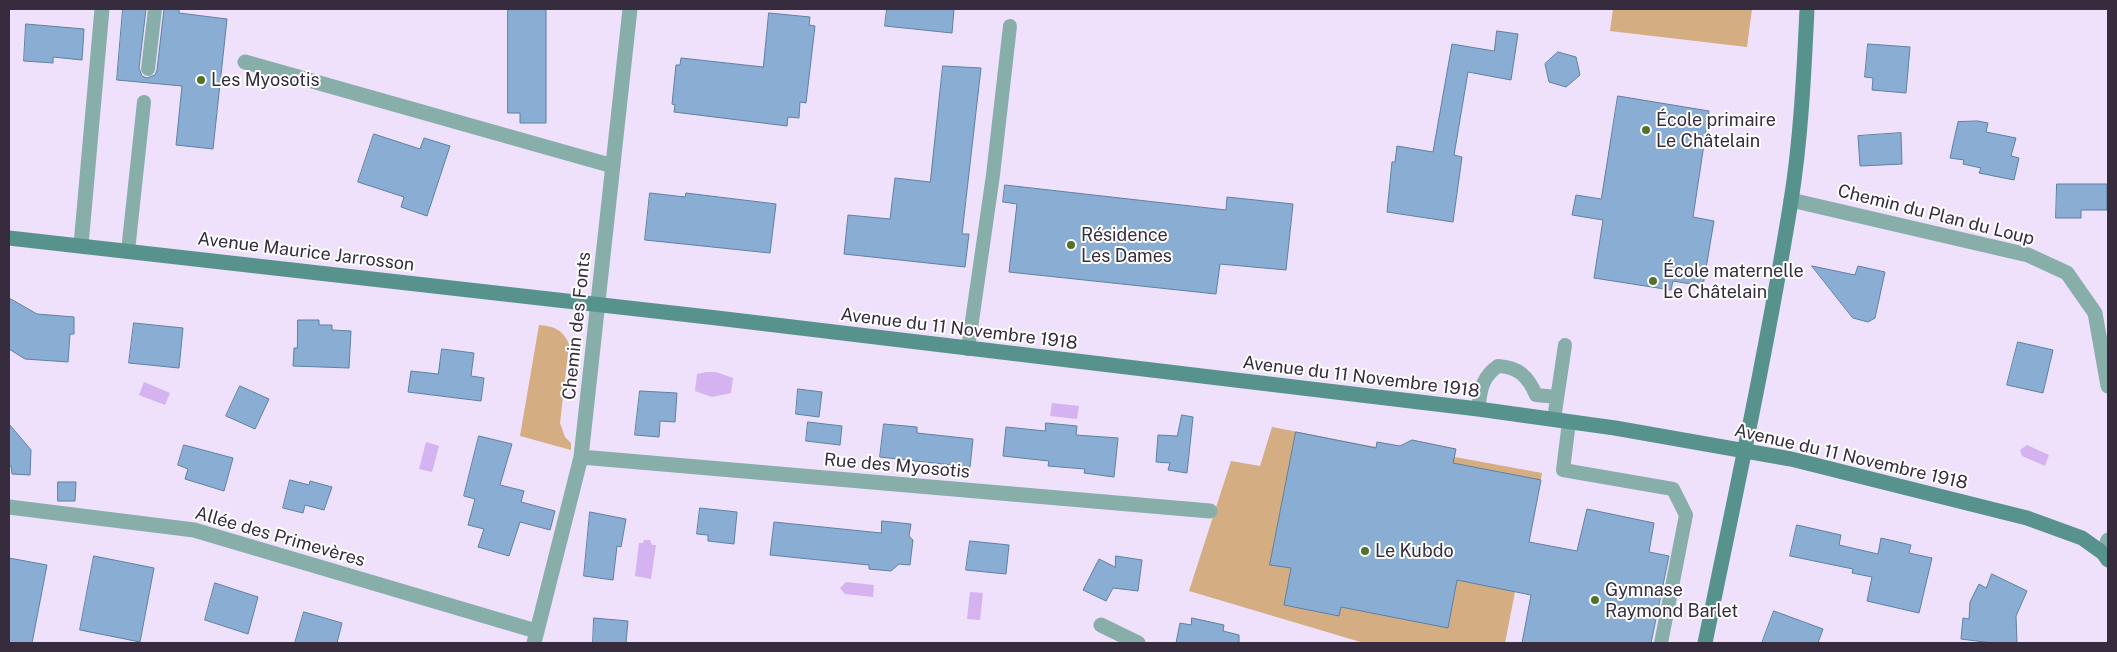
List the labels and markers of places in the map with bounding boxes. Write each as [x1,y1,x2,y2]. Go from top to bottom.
place label: Les Myosotis [211,69,320,91]
marker: Les Myosotis [195,74,207,86]
place label: École primaire Le Châtelain [1656,109,1776,152]
marker: École primaire Le Châtelain [1640,124,1652,136]
place label: Résidence Les Dames [1081,224,1172,266]
marker: Résidence Les Dames [1065,239,1077,251]
place label: École maternelle Le Châtelain [1663,260,1804,302]
marker: École maternelle Le Châtelain [1647,275,1659,287]
place label: Le Kubdo [1375,540,1454,562]
marker: Le Kubdo [1359,545,1371,557]
place label: Gymnase Raymond Barlet [1605,579,1738,622]
marker: Gymnase Raymond Barlet [1589,594,1601,606]

